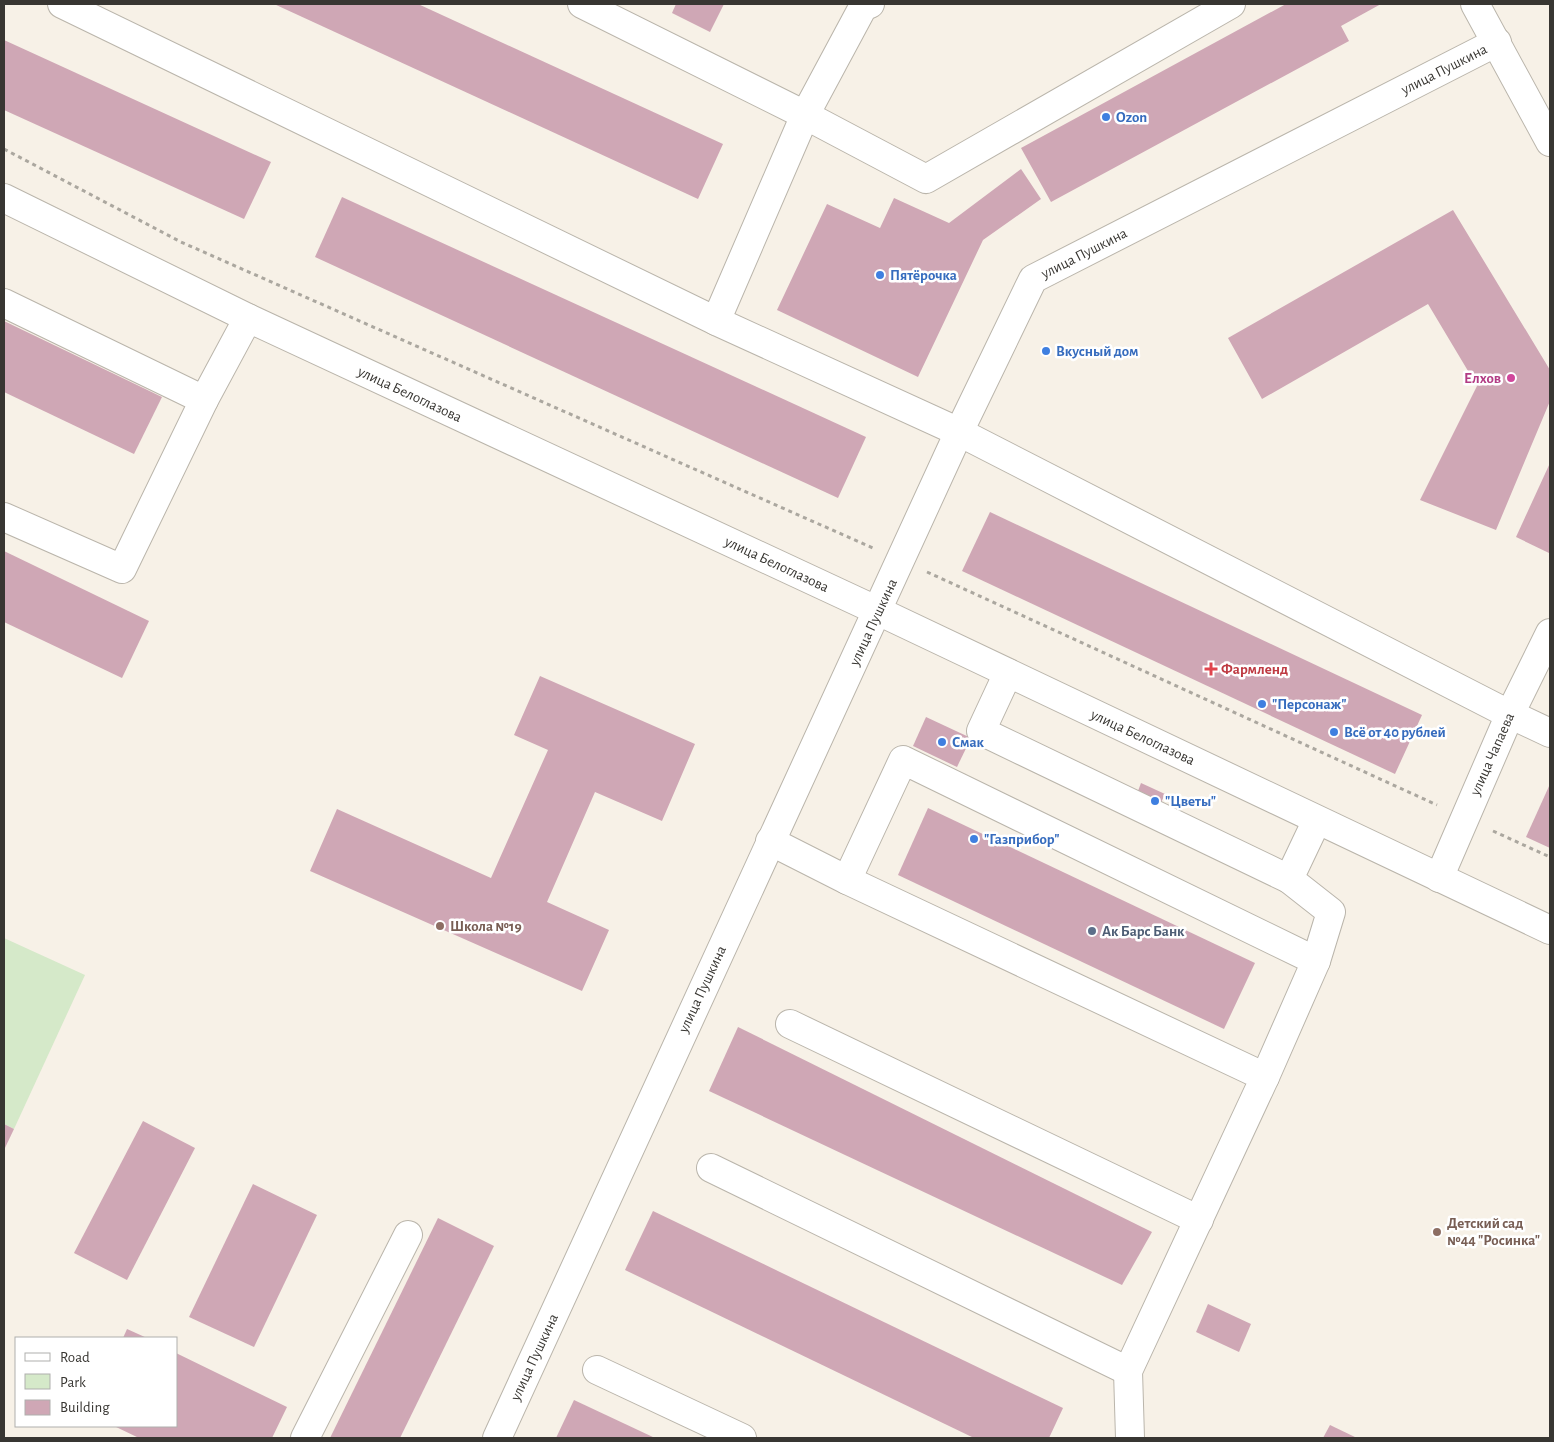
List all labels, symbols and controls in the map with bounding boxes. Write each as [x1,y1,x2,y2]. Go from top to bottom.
street label: улица Пушкина [1398,41,1490,98]
place label: Ozon [1116,110,1147,125]
marker: Ozon [1100,111,1112,123]
street label: улица Пушкина [1038,225,1130,282]
place label: Пятёрочка [890,268,957,283]
marker: Пятёрочка [874,269,886,281]
place label: Вкусный дом [1056,344,1139,359]
marker: Вкусный дом [1040,345,1052,357]
street label: улица Белоглазова [355,363,464,425]
place label: Елхов [1464,371,1501,386]
marker: Елхов [1505,372,1517,384]
street label: улица Белоглазова [722,533,831,595]
street label: улица Пушкина [846,576,900,669]
place label: Фармленд [1221,662,1288,677]
marker: Фармленд [1205,663,1217,675]
place label: "Персонаж" [1272,697,1347,712]
marker: "Персонаж" [1256,698,1268,710]
street label: улица Белоглазова [1088,706,1197,768]
street label: улица Чапаева [1467,710,1517,799]
place label: Всё от 40 рублей [1344,725,1446,740]
marker: Всё от 40 рублей [1328,726,1340,738]
place label: Смак [952,735,985,750]
marker: Смак [936,736,948,748]
place label: "Цветы" [1165,794,1216,809]
marker: "Цветы" [1149,795,1161,807]
place label: "Газприбор" [984,832,1059,847]
marker: "Газприбор" [968,833,980,845]
place label: Школа №19 [450,919,522,934]
marker: Школа №19 [434,920,446,932]
place label: Ак Барс Банк [1102,924,1185,939]
marker: Ак Барс Банк [1086,925,1098,937]
street label: улица Пушкина [675,943,729,1036]
place label: Детский сад №44 "Росинка" [1447,1216,1540,1248]
marker: Детский сад №44 "Росинка" [1431,1226,1443,1238]
street label: улица Пушкина [507,1311,561,1404]
legend [15,1337,178,1427]
text: Road [60,1350,90,1365]
text: Park [60,1375,86,1390]
text: Building [60,1400,110,1415]

